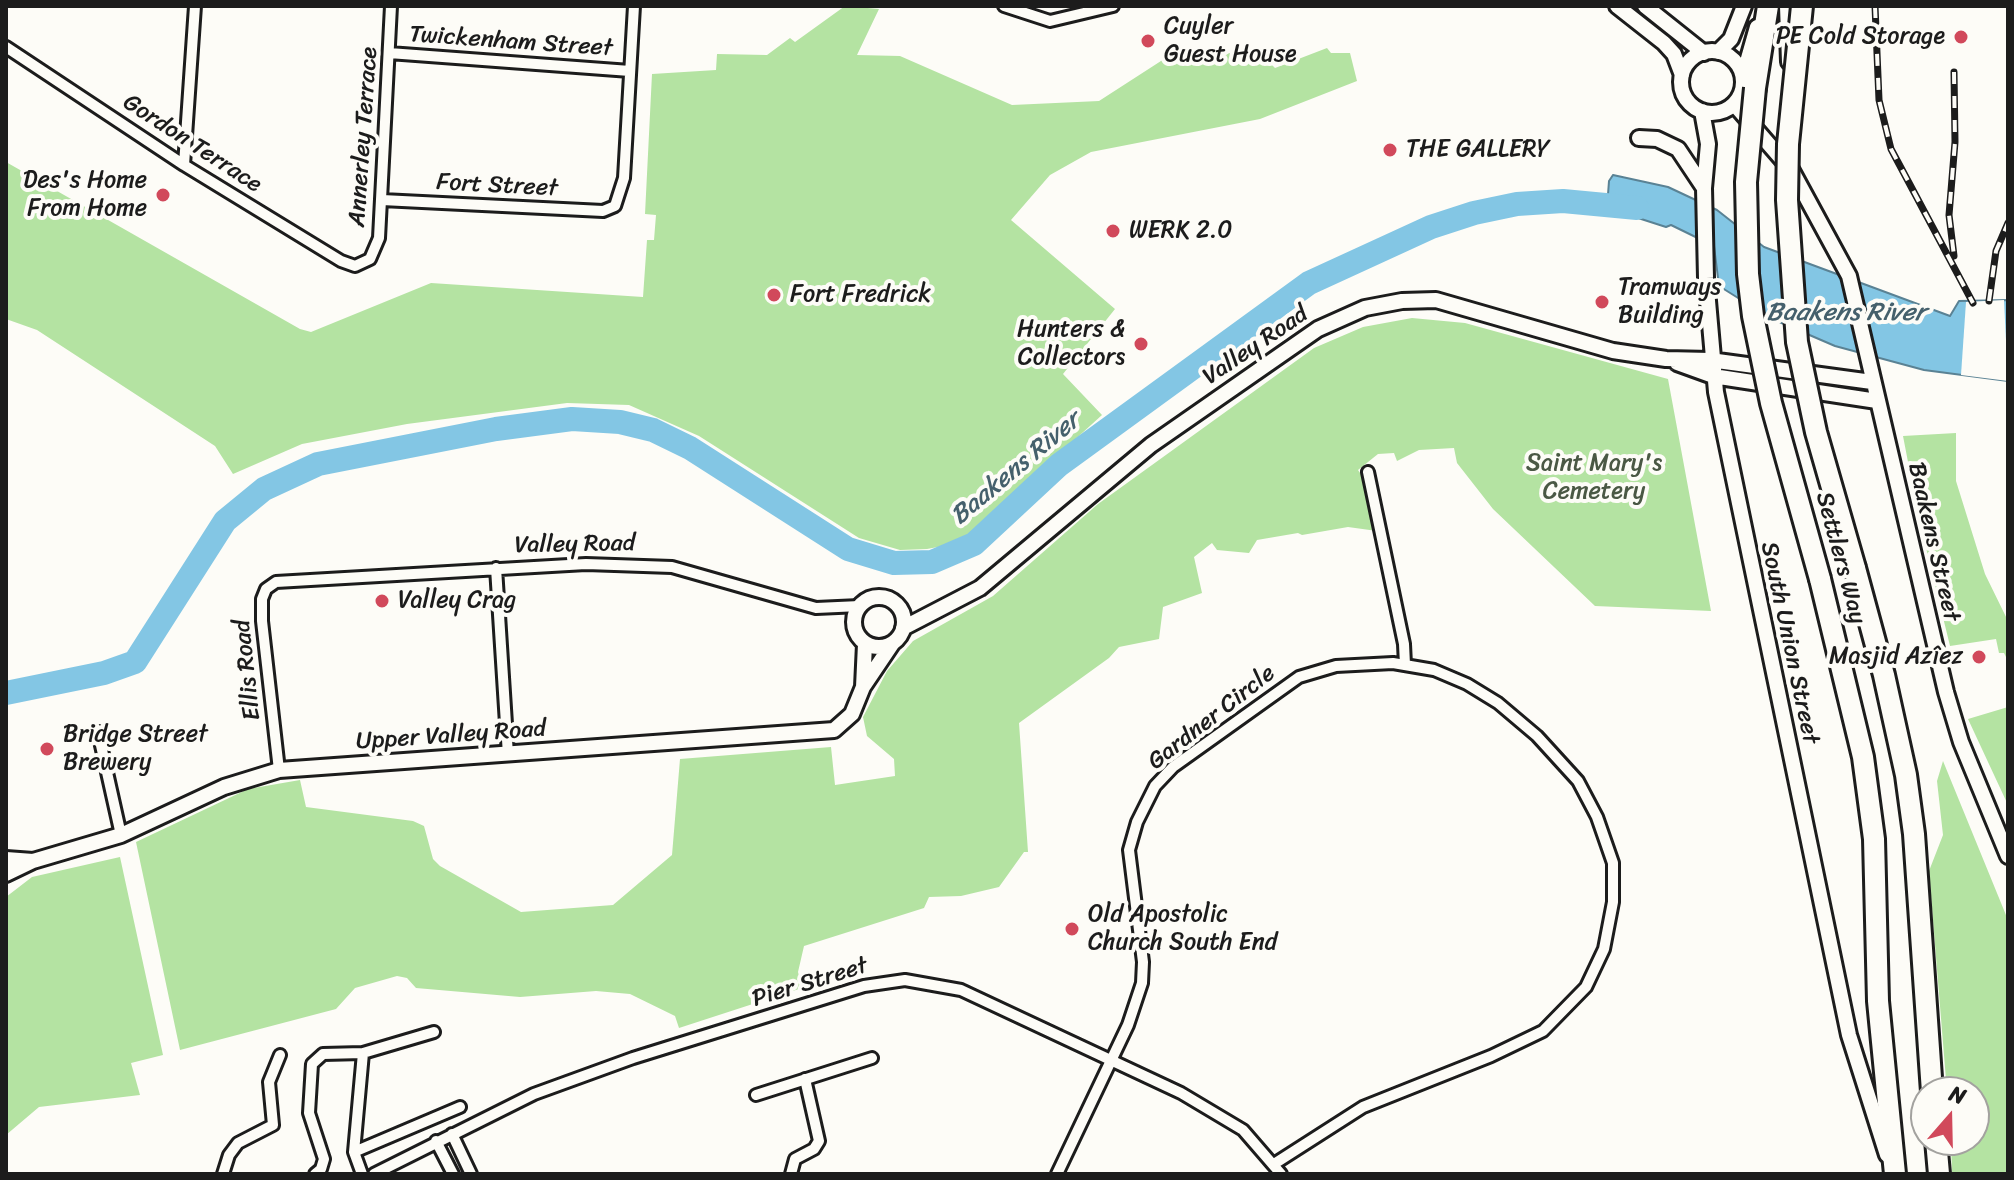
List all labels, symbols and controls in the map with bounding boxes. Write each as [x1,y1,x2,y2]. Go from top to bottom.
place label: Cuyler Guest House [1164,13,1297,69]
street label: Twickenham Street [409,21,613,63]
place label: PE Cold Storage [1776,23,1945,51]
marker: PE Cold Storage [1952,28,1970,46]
marker: Cuyler Guest House [1139,32,1157,50]
street label: Annerley Terrace [343,46,385,228]
street label: Gordon Terrace [117,88,267,200]
place label: THE GALLERY [1406,136,1550,164]
marker: THE GALLERY [1381,141,1399,159]
place label: Des's Home From Home [23,167,147,223]
street label: Fort Street [436,168,558,204]
marker: Des's Home From Home [154,186,172,204]
place label: WERK 2.0 [1129,217,1232,245]
marker: WERK 2.0 [1104,222,1122,240]
place label: Tramways Building [1618,274,1722,330]
place label: Fort Fredrick [790,281,931,309]
marker: Fort Fredrick [765,286,783,304]
marker: Tramways Building [1593,293,1611,311]
water label: Baakens River [1766,297,1926,329]
street label: Valley Road [1198,300,1314,392]
place label: Hunters & Collectors [1017,316,1125,372]
marker: Hunters & Collectors [1132,335,1150,353]
water label: Baakens River [945,406,1087,532]
park label: Saint Mary's Cemetery [1526,450,1662,506]
street label: Baakens Street [1901,460,1965,624]
street label: Settlers Way [1809,489,1871,627]
street label: Valley Road [514,530,636,560]
street label: South Union Street [1754,539,1824,747]
place label: Valley Crag [398,587,516,615]
marker: Valley Crag [373,592,391,610]
street label: Ellis Road [228,618,268,722]
place label: Masjid Azîez [1829,643,1963,671]
marker: Masjid Azîez [1970,648,1988,666]
street label: Gardner Circle [1143,659,1281,777]
street label: Upper Valley Road [355,715,547,757]
place label: Bridge Street Brewery [63,721,208,777]
marker: Bridge Street Brewery [38,740,56,758]
place label: Old Apostolic Church South End [1088,901,1277,957]
marker: Old Apostolic Church South End [1063,920,1081,938]
street label: Pier Street [749,952,871,1014]
text: N [1944,1074,1972,1116]
north arrow [1910,1076,1990,1156]

